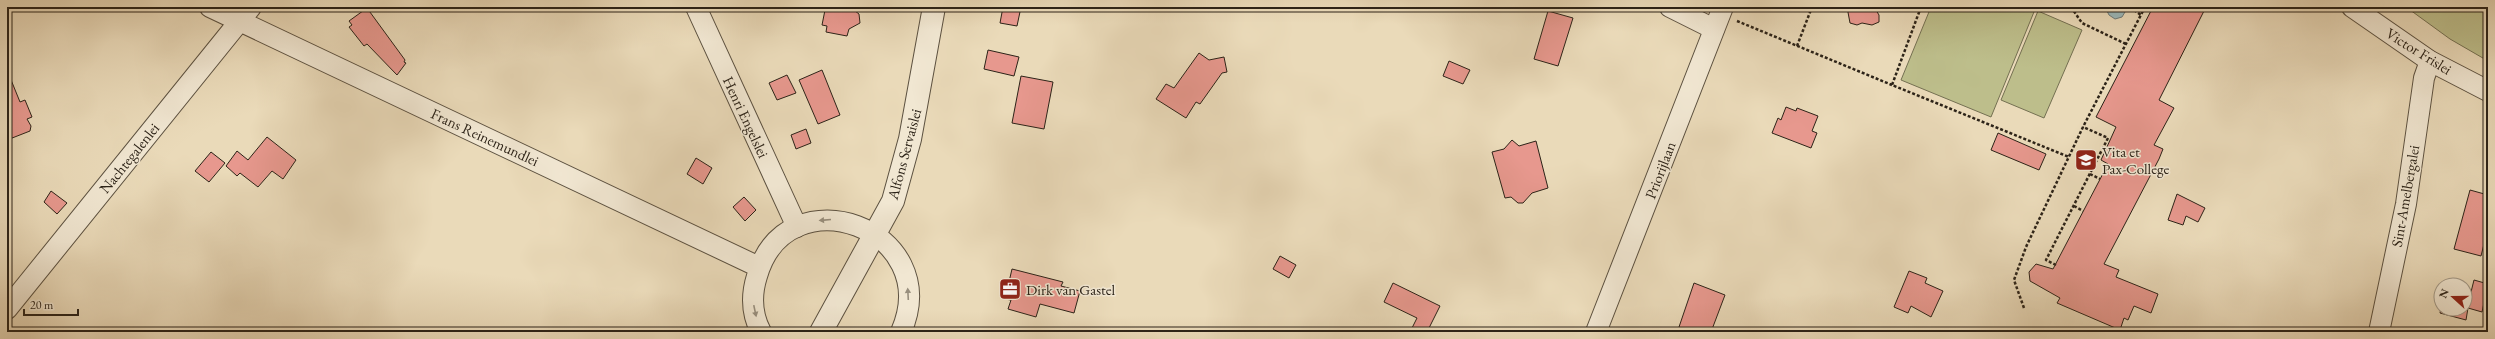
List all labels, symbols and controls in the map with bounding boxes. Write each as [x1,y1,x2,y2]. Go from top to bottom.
street label: Victor Frislei [2383,23,2456,79]
street label: Henri Engelslei [719,73,773,161]
street label: Frans Reinemundlei [428,104,542,170]
street label: Alfons Servaislei [882,106,925,203]
street label: Nachtegalenlei [95,119,163,197]
street label: Priorijlaan [1640,139,1680,201]
place label: Vita et Pax-College [2102,142,2170,178]
street label: Sint-Amelbergalei [2387,143,2423,248]
school or university icon: Vita et Pax-College [2073,147,2099,173]
one-way arrow [819,217,831,224]
office icon: Dirk van Gastel [997,276,1023,302]
north arrow [2433,277,2473,317]
place label: Dirk van Gastel [1026,280,1116,299]
text: N [2436,287,2452,300]
one-way arrow [905,288,912,300]
scale bar [24,291,78,317]
text: 20 m [30,297,54,313]
one-way arrow [752,305,758,317]

